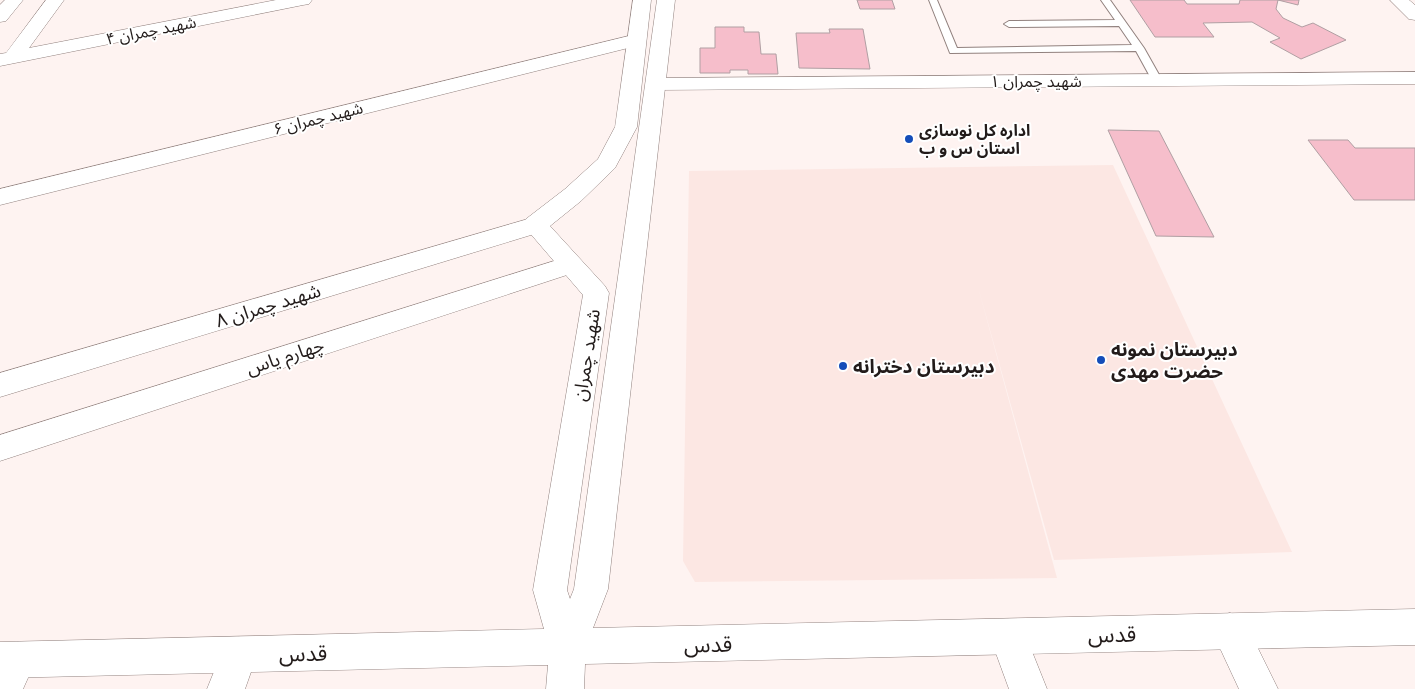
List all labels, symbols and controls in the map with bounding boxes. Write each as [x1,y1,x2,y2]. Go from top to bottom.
street label: شهید چمران ۴ [104,12,198,50]
street label: شهید چمران ۱ [990,72,1082,92]
street label: شهید چمران ۶ [271,98,365,140]
place label: اداره کل نوسازی استان س و ب [919,121,1030,158]
marker: اداره کل نوسازی استان س و ب [903,133,915,145]
street label: شهید چمران ۸ [213,279,324,333]
street label: شهید چمران [568,307,606,403]
street label: چهارم یاس [243,333,328,383]
place label: دبیرستان نمونه حضرت مهدی [1111,338,1238,383]
marker: دبیرستان نمونه حضرت مهدی [1095,354,1107,366]
place label: دبیرستان دخترانه [853,355,995,378]
marker: دبیرستان دخترانه [837,360,849,372]
street label: قدس [1088,621,1136,648]
street label: قدس [684,631,732,658]
street label: قدس [279,640,327,667]

